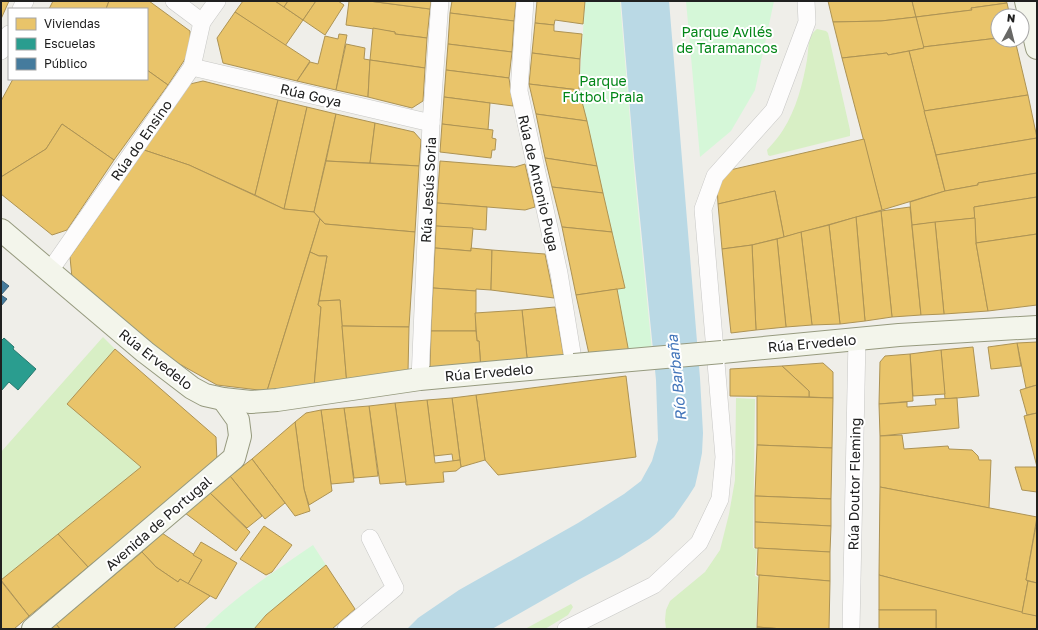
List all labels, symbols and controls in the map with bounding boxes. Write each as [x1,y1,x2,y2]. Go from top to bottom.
legend [8,8,148,80]
north arrow [990,8,1030,48]
text: N [1006,11,1016,25]
text: Viviendas [44,16,100,31]
park label: Parque Avilés de Taramancos [676,23,778,56]
text: Escuelas [44,36,95,51]
text: Público [44,56,87,71]
park label: Parque Fútbol Praia [562,72,644,105]
street label: Rúa Goya [279,80,343,110]
street label: Rúa do Ensino [107,96,175,184]
street label: Rúa de Antonio Puga [515,113,563,253]
street label: Rúa Jesús Soria [417,136,439,244]
street label: Rúa Ervedelo [116,325,196,393]
street label: Rúa Ervedelo [767,331,857,355]
water label: Río Barbaña [662,333,689,422]
street label: Rúa Ervedelo [444,360,534,384]
street label: Rúa Doutor Fleming [844,417,864,551]
street label: Avenida de Portugal [101,472,215,574]

